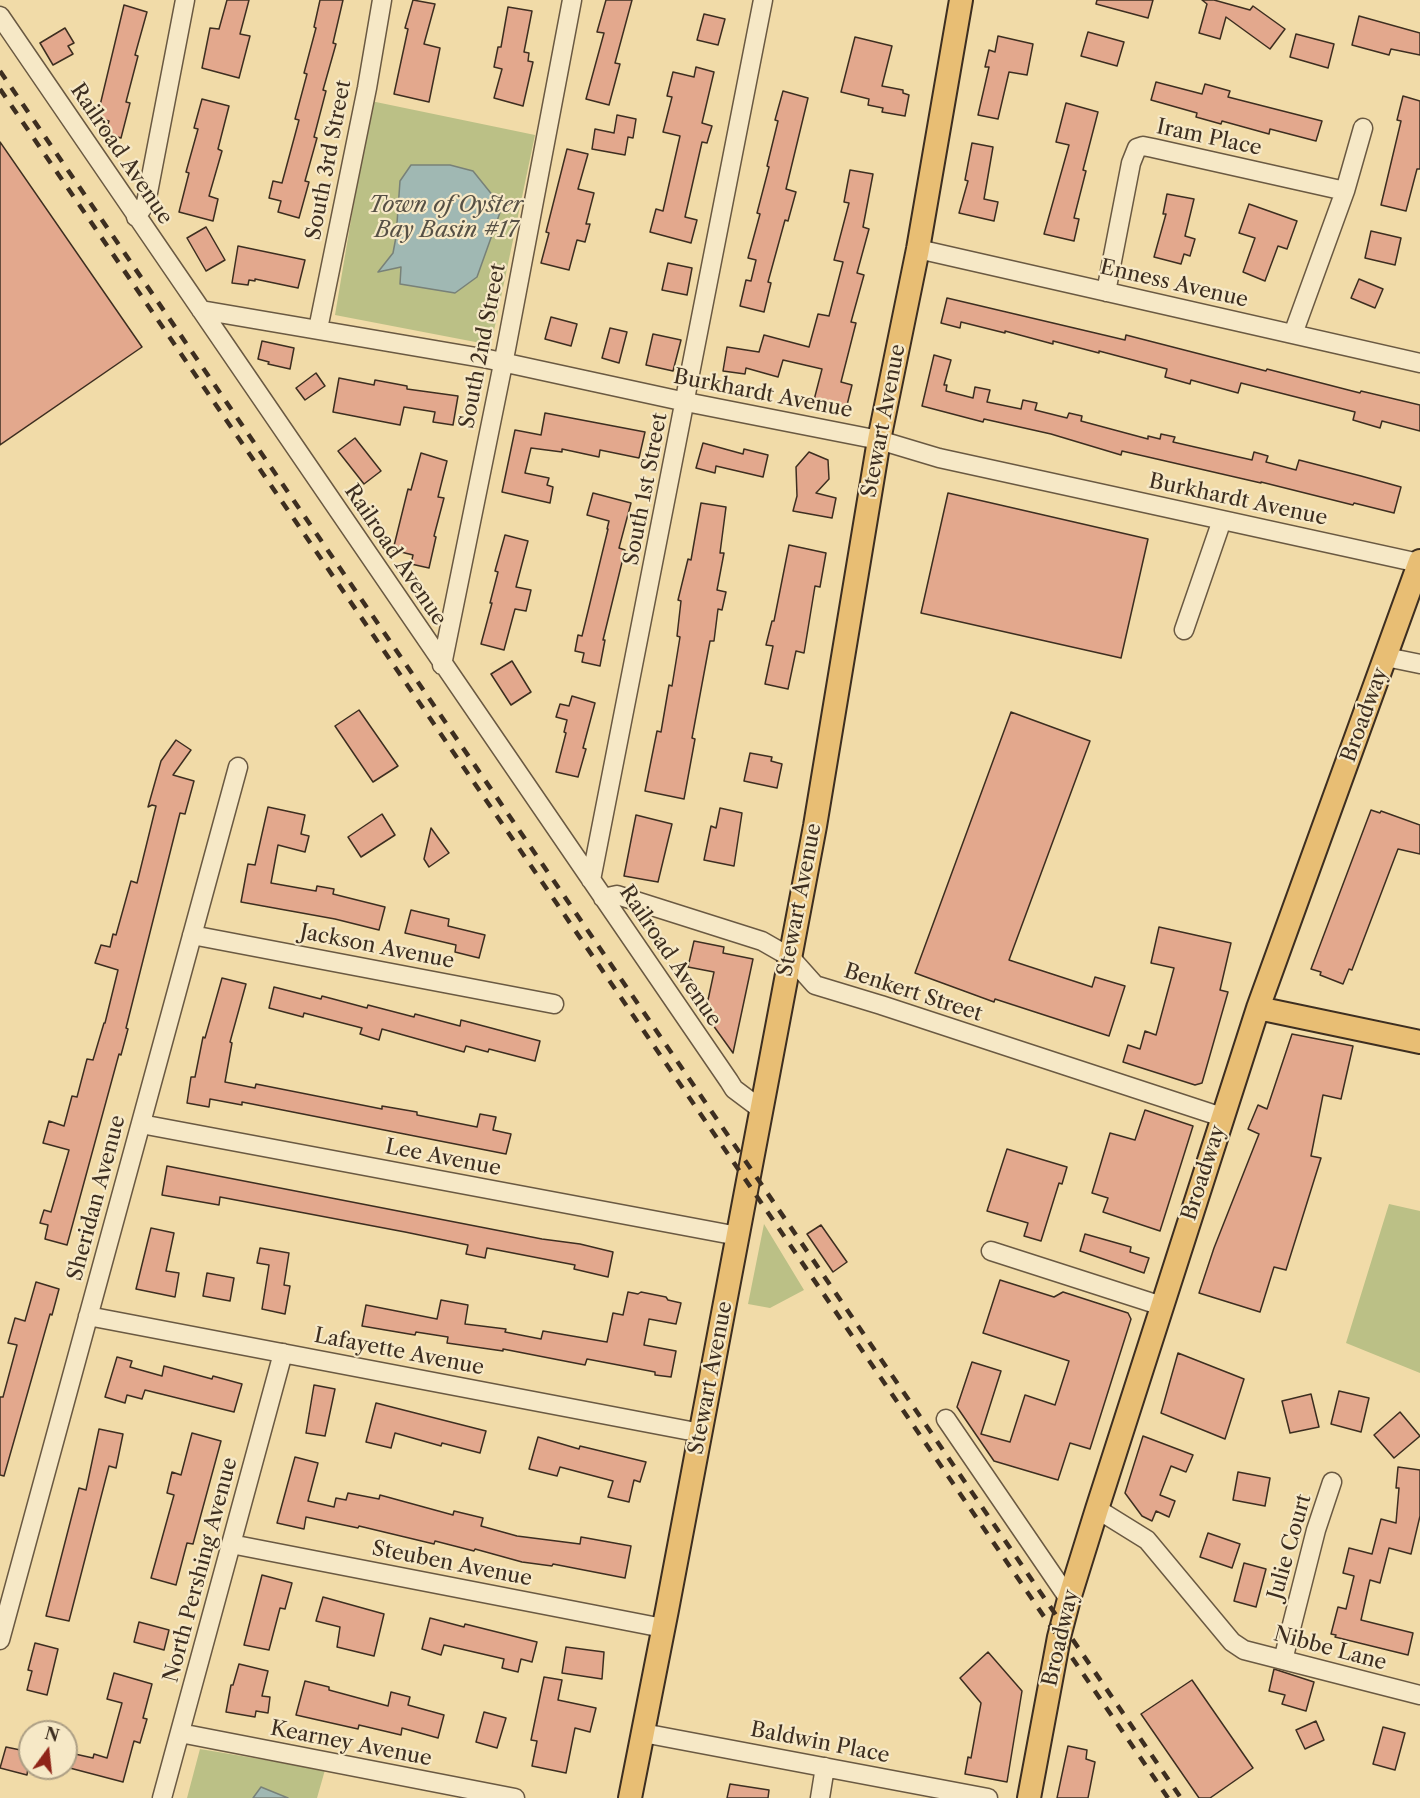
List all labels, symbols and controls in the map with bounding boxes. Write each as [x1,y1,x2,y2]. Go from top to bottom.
street label: South 3rd Street [301,78,357,242]
street label: Railroad Avenue [65,79,177,229]
street label: Iram Place [1154,115,1264,161]
water label: Town of Oyster Bay Basin #17 [369,193,523,244]
street label: Enness Avenue [1098,255,1250,313]
street label: South 2nd Street [455,261,511,431]
street label: Stewart Avenue [857,342,911,500]
street label: Burkhardt Avenue [671,364,855,424]
street label: South 1st Street [619,411,673,567]
street label: Burkhardt Avenue [1146,469,1330,531]
street label: Railroad Avenue [339,480,451,630]
street label: Broadway [1336,664,1394,766]
street label: Stewart Avenue [773,821,827,979]
street label: Railroad Avenue [614,881,726,1031]
street label: Jackson Avenue [298,920,456,974]
street label: Benkert Street [841,959,985,1027]
street label: Sheridan Avenue [63,1113,131,1283]
street label: Broadway [1177,1122,1231,1224]
street label: Lee Avenue [383,1134,503,1182]
street label: Stewart Avenue [684,1299,738,1457]
street label: Lafayette Avenue [312,1323,486,1381]
street label: North Pershing Avenue [159,1455,243,1685]
street label: Julie Court [1263,1491,1317,1603]
street label: Steuben Avenue [370,1536,534,1592]
street label: Broadway [1038,1587,1084,1689]
street label: Nibbe Lane [1271,1622,1389,1676]
street label: Kearney Avenue [268,1716,434,1772]
street label: Baldwin Place [748,1717,892,1769]
north arrow [18,1720,78,1780]
text: N [43,1723,61,1746]

